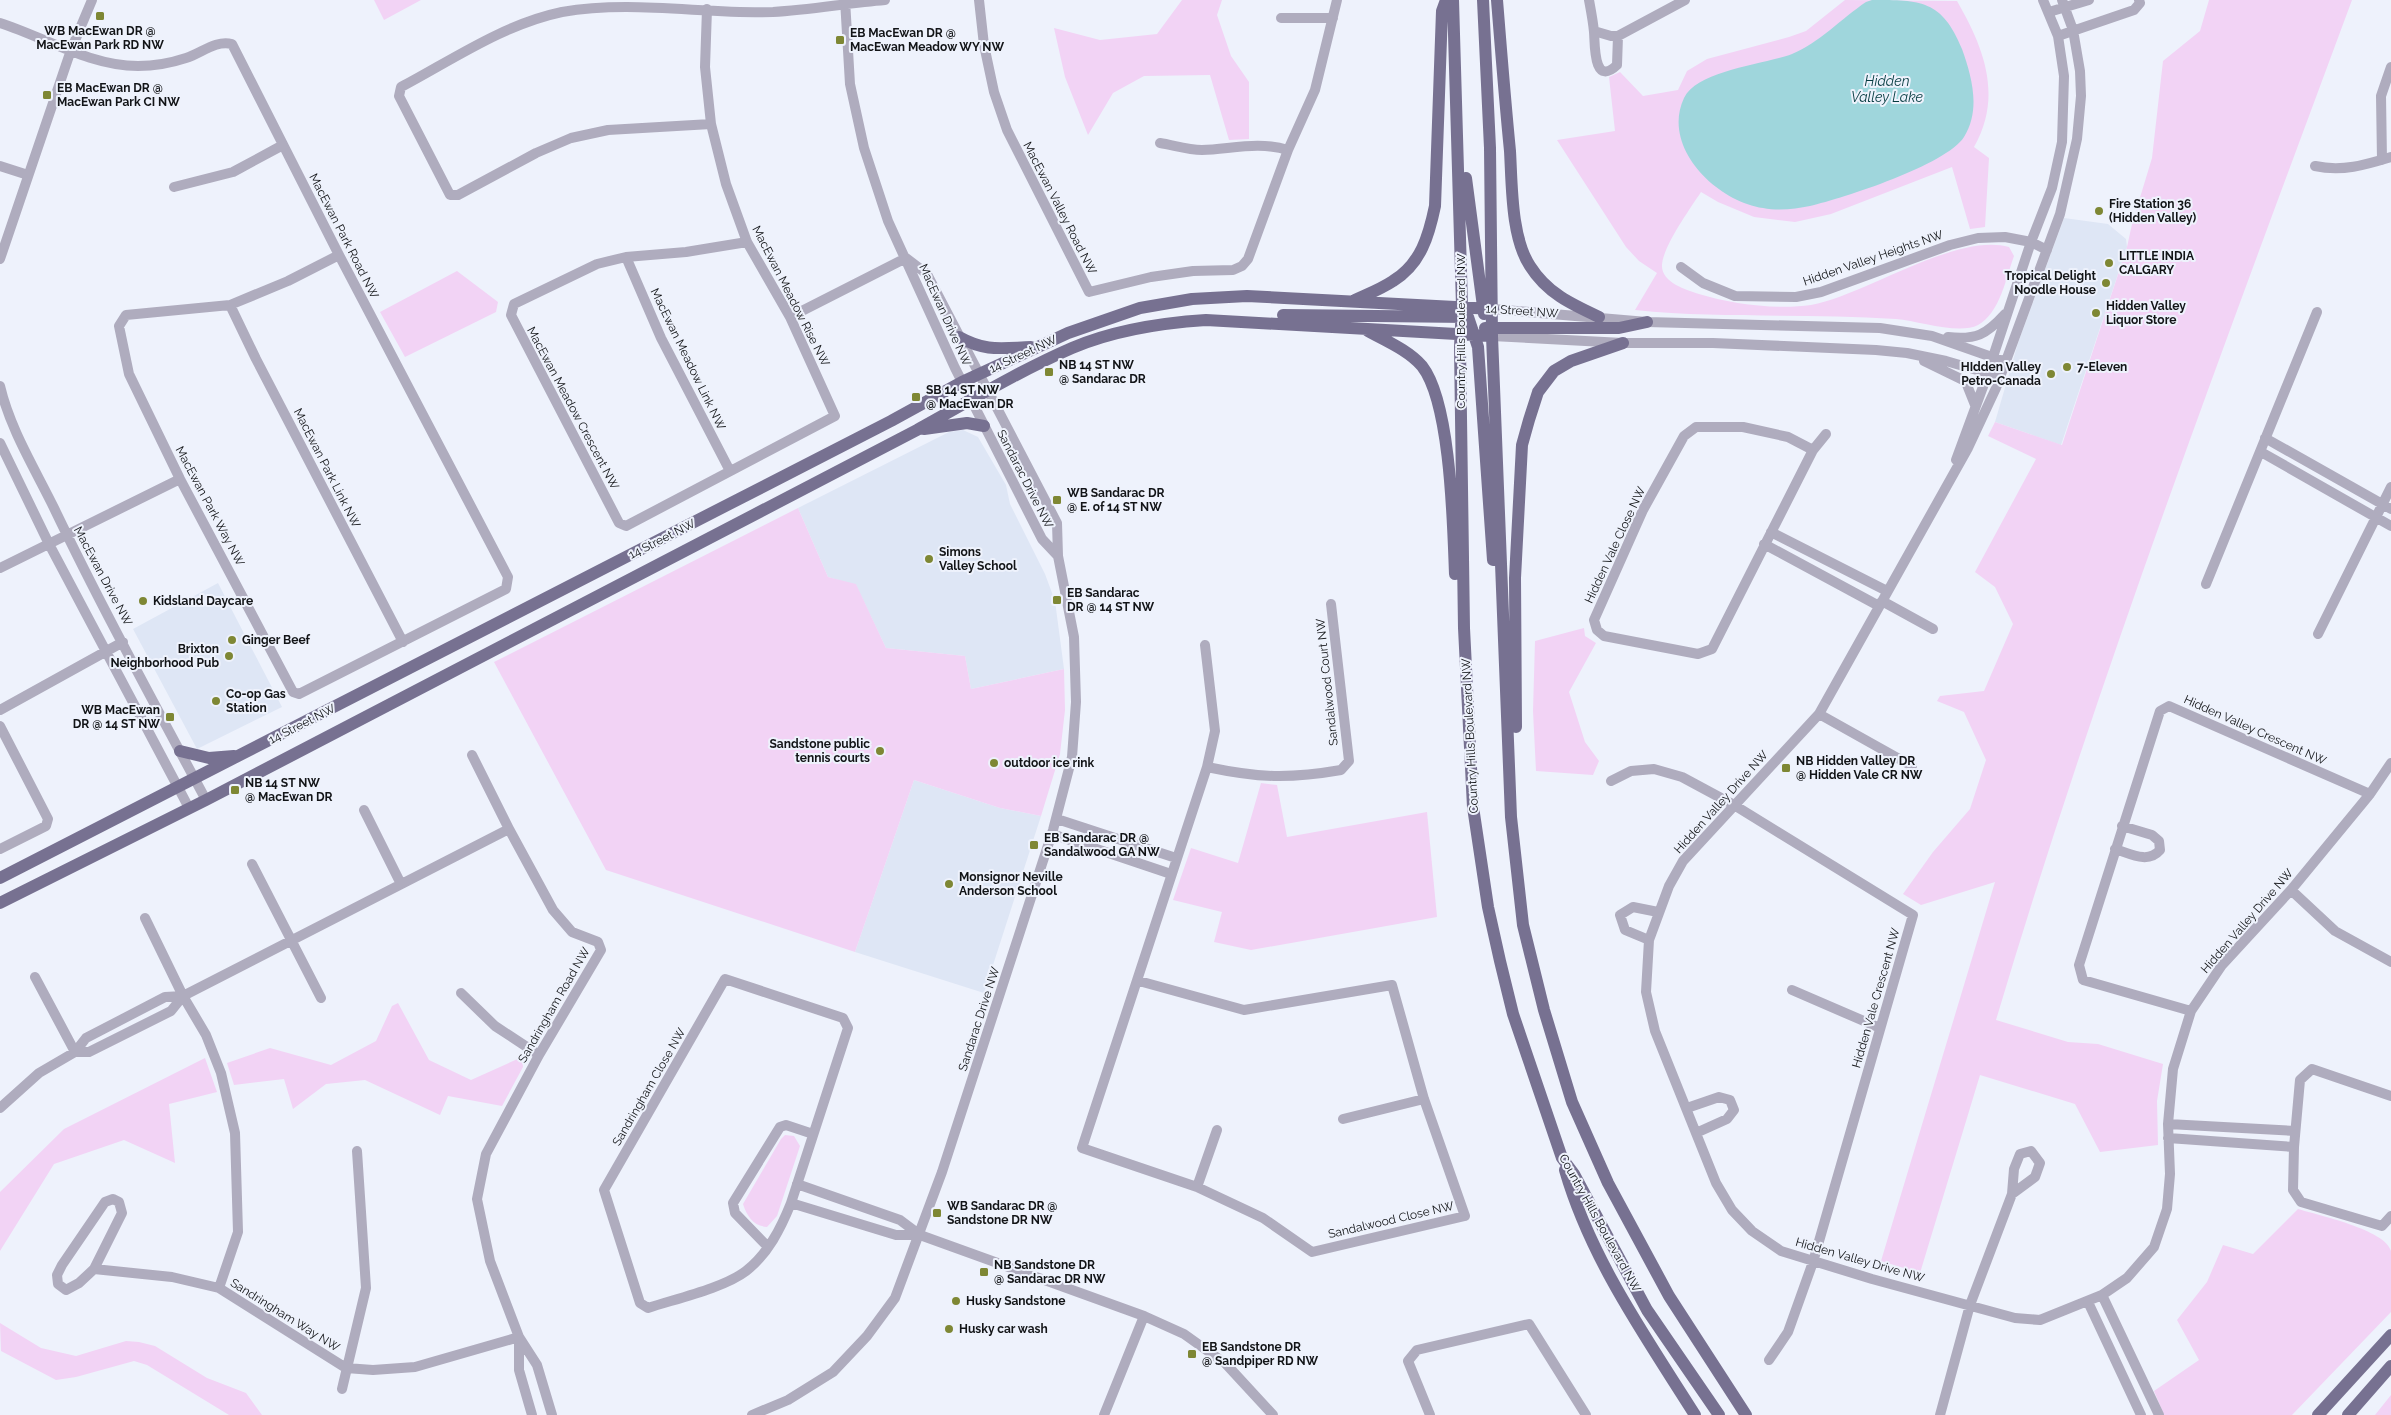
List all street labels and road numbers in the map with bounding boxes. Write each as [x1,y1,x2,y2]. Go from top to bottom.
street label: MacEwan Valley Road NW [1020,139,1100,277]
street label: MacEwan Park Road NW [306,171,382,301]
street label: MacEwan Meadow Rise NW [749,223,833,369]
street label: Hidden Valley Heights NW [1801,227,1945,289]
street label: Country Hills Boulevard NW [1454,253,1468,409]
street label: MacEwan Drive NW [916,262,974,369]
street label: MacEwan Meadow Link NW [648,286,729,432]
street label: 14 Street NW [1485,301,1559,321]
street label: MacEwan Meadow Crescent NW [524,324,622,492]
street label: 14 Street NW [987,332,1059,376]
street label: MacEwan Park Link NW [291,406,363,531]
street label: Sandarac Drive NW [994,427,1056,531]
street label: MacEwan Park Way NW [173,444,248,569]
street label: Hidden Vale Close NW [1582,484,1648,605]
street label: 14 Street NW [626,516,698,562]
street label: MacEwan Drive NW [71,524,135,628]
street label: Sandalwood Court NW [1313,617,1341,746]
street label: Country Hills Boulevard NW [1459,658,1481,814]
street label: Hidden Valley Crescent NW [2182,692,2329,768]
street label: 14 Street NW [266,701,338,747]
street label: Hidden Valley Drive NW [1671,747,1771,856]
street label: Hidden Valley Drive NW [2198,866,2296,976]
street label: Hidden Vale Crescent NW [1849,926,1903,1070]
street label: Sandringham Road NW [515,944,593,1065]
street label: Sandarac Drive NW [956,965,1003,1073]
street label: Sandringham Close NW [610,1025,689,1148]
street label: Country Hills Boulevard NW [1556,1152,1644,1295]
street label: Sandalwood Close NW [1327,1199,1456,1241]
street label: Hidden Valley Drive NW [1794,1235,1926,1285]
street label: Sandringham Way NW [228,1276,343,1355]

